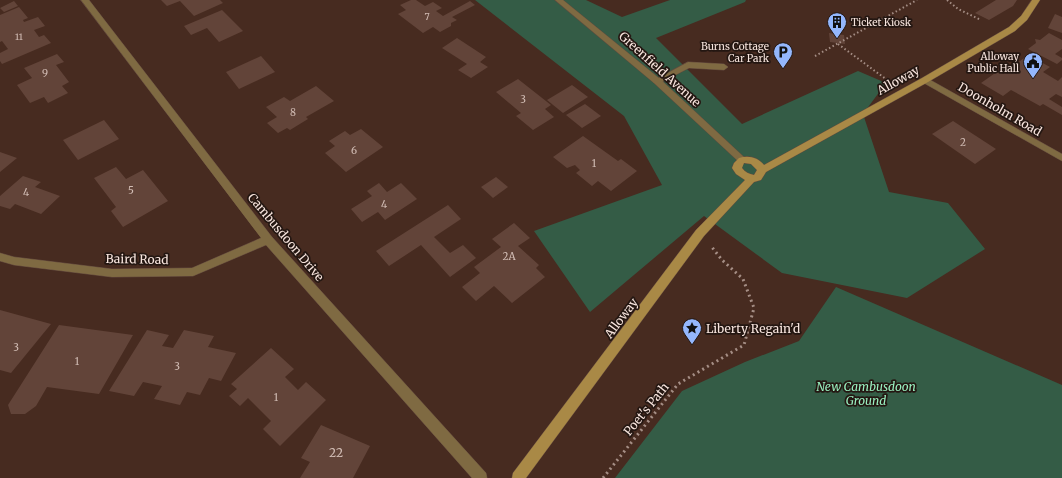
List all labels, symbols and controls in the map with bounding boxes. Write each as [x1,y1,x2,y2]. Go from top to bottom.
house number: 7 [424,11,430,22]
building icon: Ticket Kiosk [826,11,848,39]
place label: Ticket Kiosk [851,16,912,29]
street label: Greenfield Avenue [616,28,704,110]
house number: 11 [15,31,23,42]
place label: Burns Cottage Car Park [701,40,770,65]
parking icon: Burns Cottage Car Park [772,41,794,69]
place label: Alloway Public Hall [967,50,1019,75]
public building icon: Alloway Public Hall [1022,51,1044,79]
street label: Alloway [873,62,922,98]
house number: 9 [42,67,48,80]
street label: Doonholm Road [956,79,1044,139]
house number: 3 [520,93,526,106]
house number: 8 [290,106,296,119]
house number: 2 [960,136,966,149]
house number: 6 [351,144,357,157]
house number: 1 [592,157,597,170]
house number: 5 [128,184,134,197]
house number: 4 [23,186,29,199]
street label: Cambusdoon Drive [245,190,327,284]
house number: 4 [381,198,387,211]
house number: 2A [502,250,516,263]
street label: Baird Road [105,251,169,267]
street label: Alloway [600,295,641,342]
place icon: Liberty Regain'd [681,317,703,345]
place label: Liberty Regain'd [706,321,800,336]
house number: 3 [13,341,19,354]
house number: 1 [75,355,80,368]
house number: 3 [174,360,180,373]
street label: Poet's Path [620,379,672,438]
park label: New Cambusdoon Ground [816,379,916,408]
house number: 1 [274,391,279,404]
house number: 22 [329,445,343,460]

